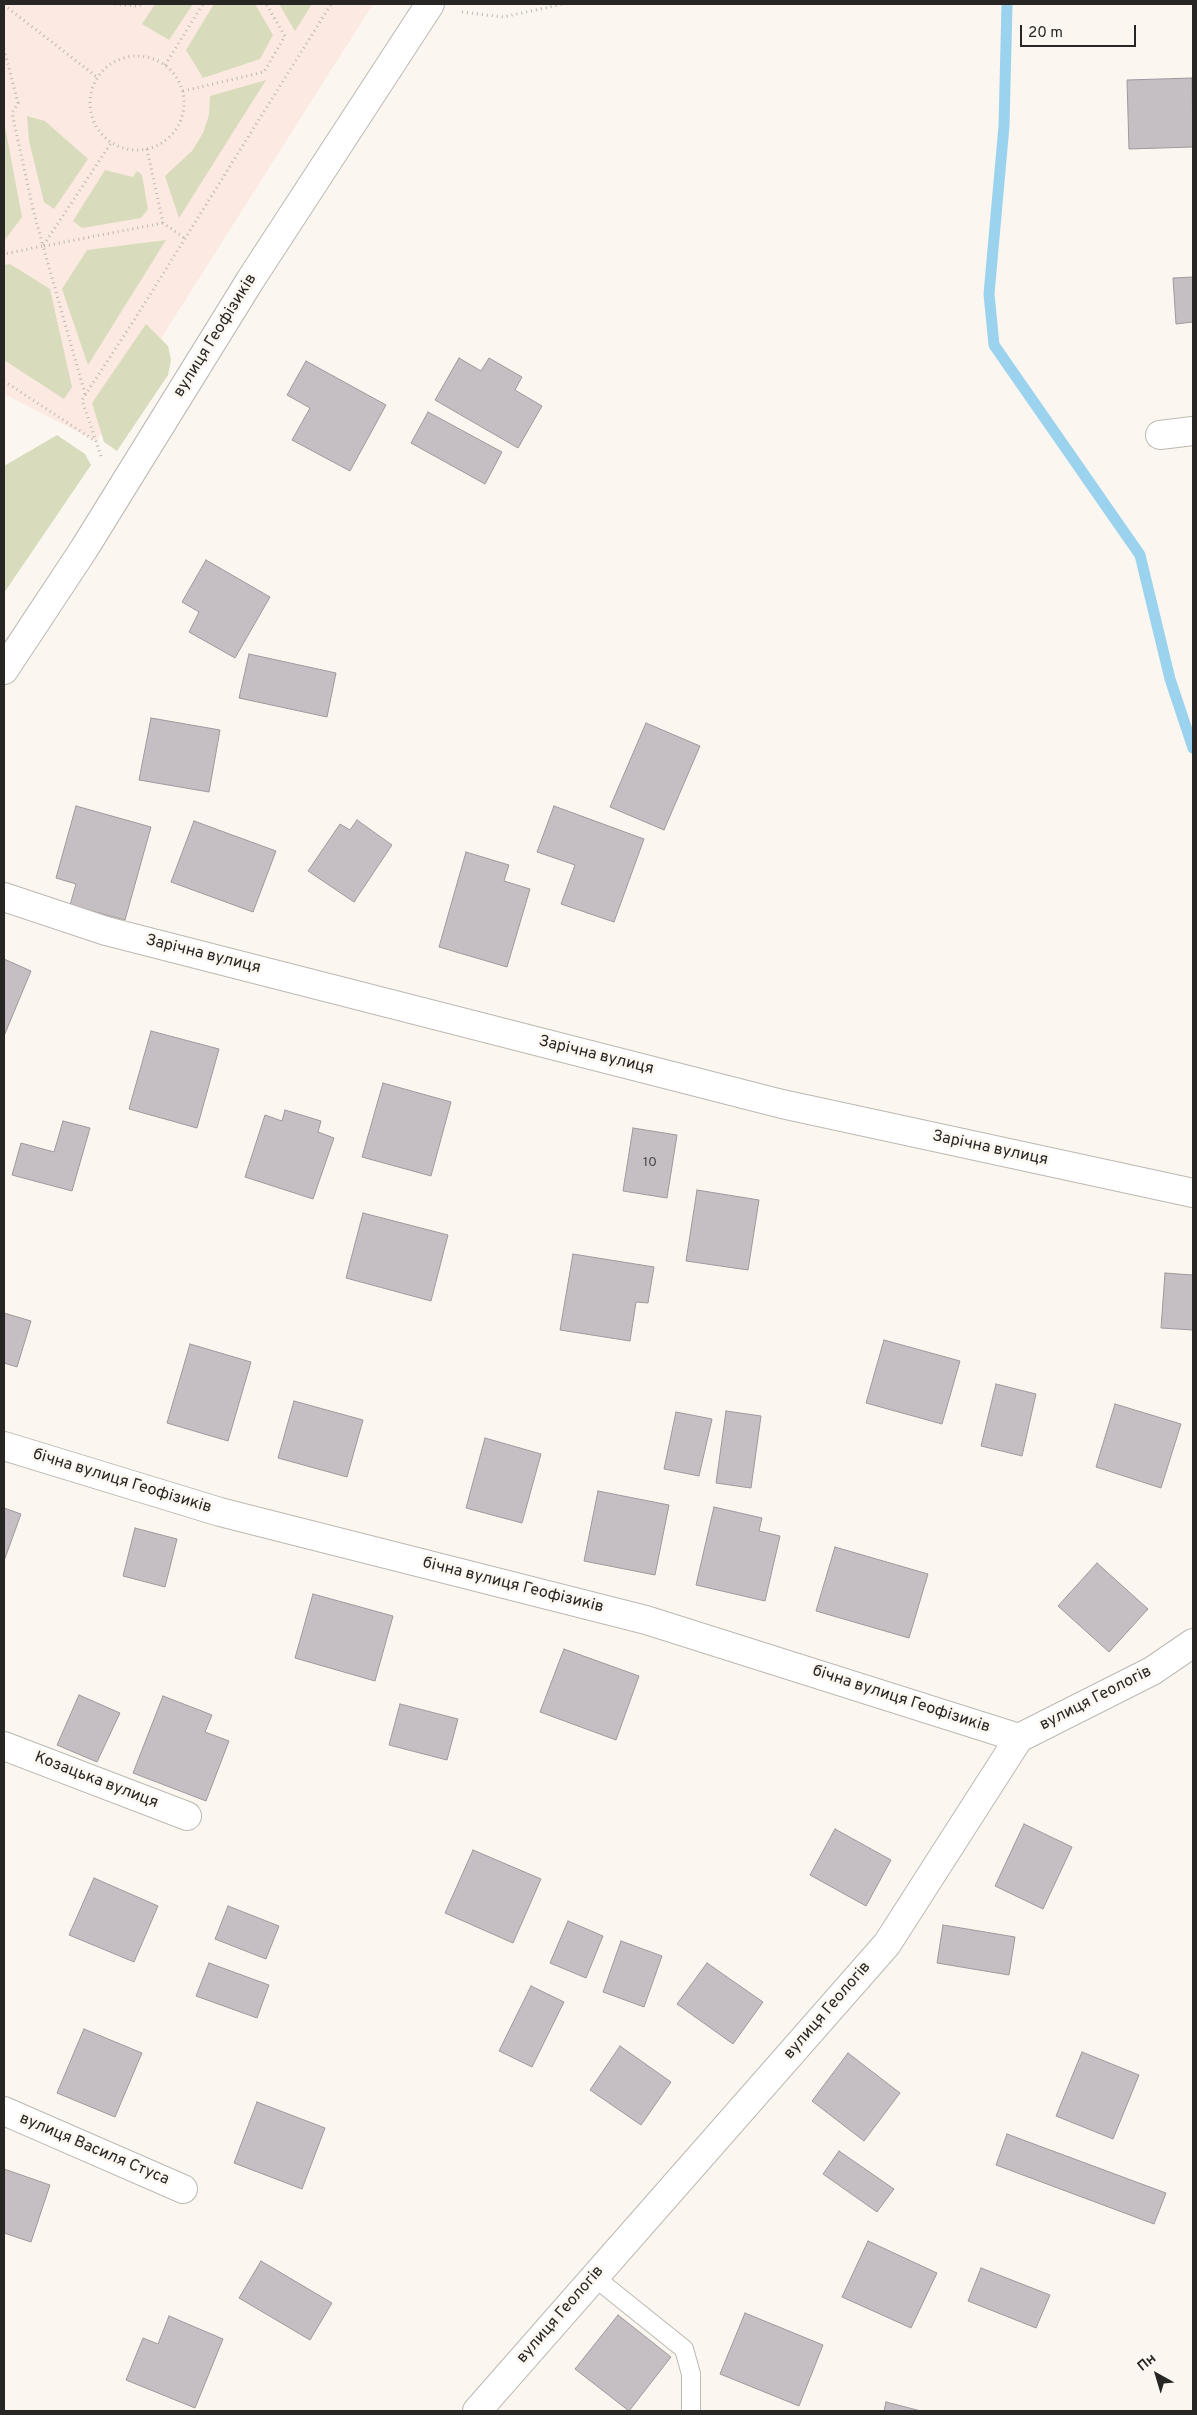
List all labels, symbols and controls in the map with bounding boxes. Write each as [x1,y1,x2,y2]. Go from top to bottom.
scale bar [1022,15,1138,47]
text: 20 m [1028,24,1063,43]
street label: вулиця Геофізиків [170,271,262,401]
street label: Зарічна вулиця [143,931,263,979]
street label: Зарічна вулиця [536,1032,656,1080]
street label: Зарічна вулиця [930,1127,1050,1171]
house number: 10 [643,1155,657,1171]
street label: бічна вулиця Геофізиків [30,1446,214,1518]
street label: бічна вулиця Геофізиків [421,1554,605,1618]
street label: бічна вулиця Геофізиків [810,1662,992,1738]
street label: вулиця Геологів [1037,1663,1155,1735]
street label: Козацька вулиця [31,1749,161,1813]
street label: вулиця Геологів [780,1958,876,2064]
street label: вулиця Василя Стуса [16,2110,172,2190]
street label: вулиця Геологів [513,2262,609,2368]
north arrow [1132,2350,1182,2400]
text: Пн [1135,2350,1160,2376]

